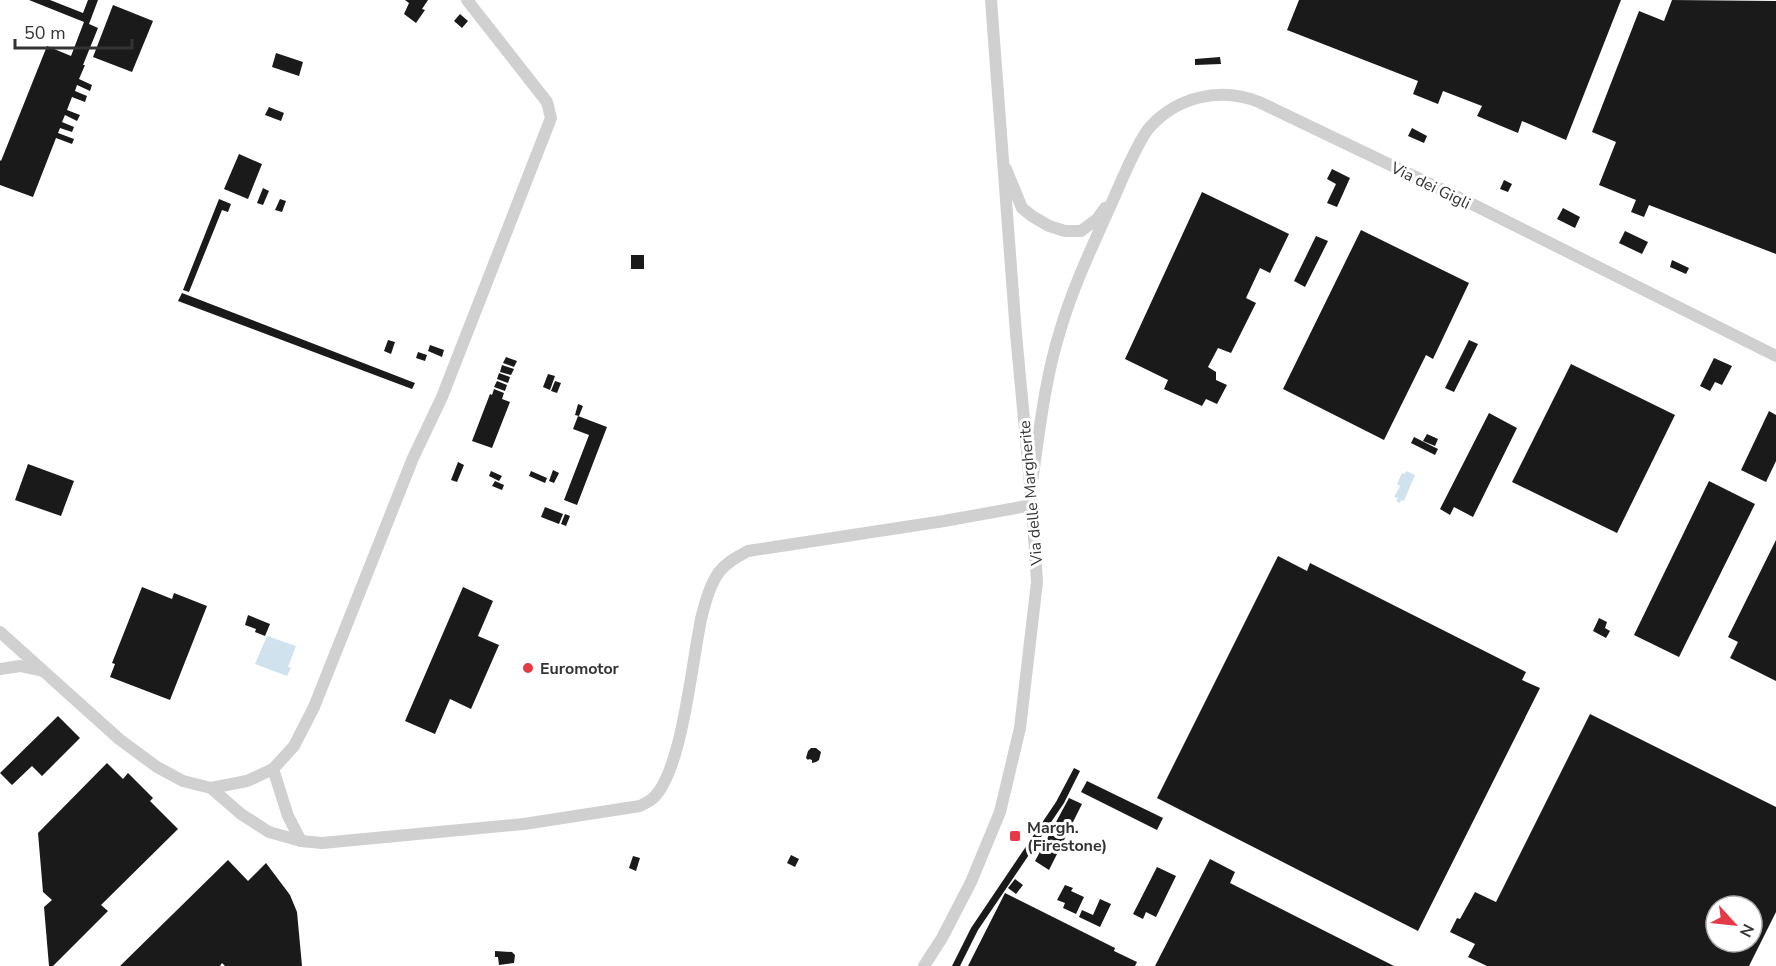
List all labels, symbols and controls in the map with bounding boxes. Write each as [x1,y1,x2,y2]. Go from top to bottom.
scale bar [15,12,132,50]
text: 50 m [24,21,66,45]
street label: Via dei Gigli [1386,157,1474,215]
street label: Via delle Margherite [1014,420,1048,567]
place label: Euromotor [540,658,620,680]
marker: Euromotor [521,661,535,675]
place label: Margh. (Firestone) [1027,817,1107,857]
marker: Margh. (Firestone) [1008,829,1022,843]
north arrow [1704,894,1764,954]
text: N [1734,920,1759,941]

